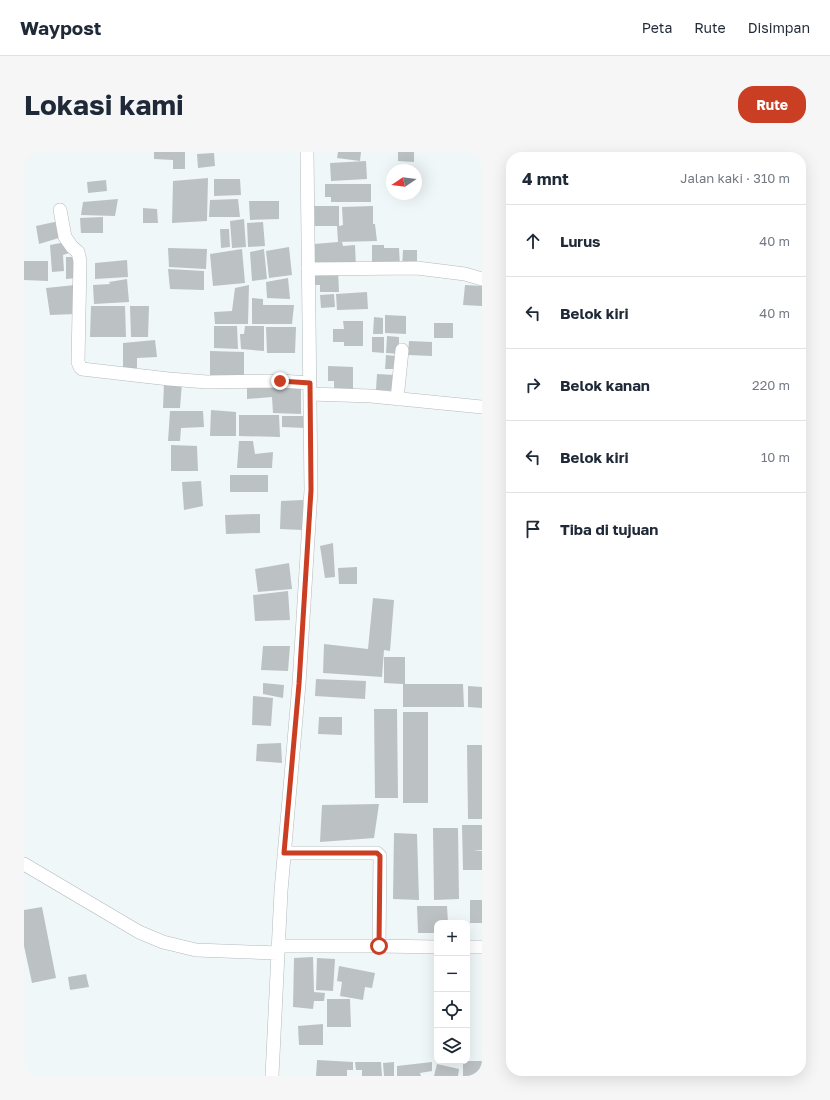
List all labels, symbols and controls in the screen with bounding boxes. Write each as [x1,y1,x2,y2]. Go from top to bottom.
text: Waypost [20,16,101,39]
text: Peta [642,19,672,36]
text: Rute [694,19,726,36]
text: Disimpan [748,19,810,36]
button: Rute [738,86,806,123]
text: Lokasi kami [24,88,184,121]
north arrow [386,164,422,200]
text: 4 mnt [522,168,569,189]
text: Jalan kaki · 310 m [680,170,790,186]
icon: ahead [522,230,544,252]
text: Lurus [560,232,601,250]
text: 40 m [759,233,790,249]
icon: left [522,302,544,324]
text: Belok kiri [560,304,629,322]
text: 40 m [759,305,790,321]
route end [271,372,289,390]
icon: right [522,374,544,396]
text: Belok kanan [560,376,650,394]
text: 220 m [752,377,790,393]
icon: left [522,446,544,468]
text: Belok kiri [560,448,629,466]
text: 10 m [761,449,790,465]
icon: arrive [522,518,544,540]
text: Tiba di tujuan [560,520,658,538]
map controls [434,920,470,1064]
button: + [434,920,470,956]
route start [370,937,388,955]
button: − [434,956,470,992]
button: locate [434,992,470,1028]
button: layers [434,1028,470,1064]

